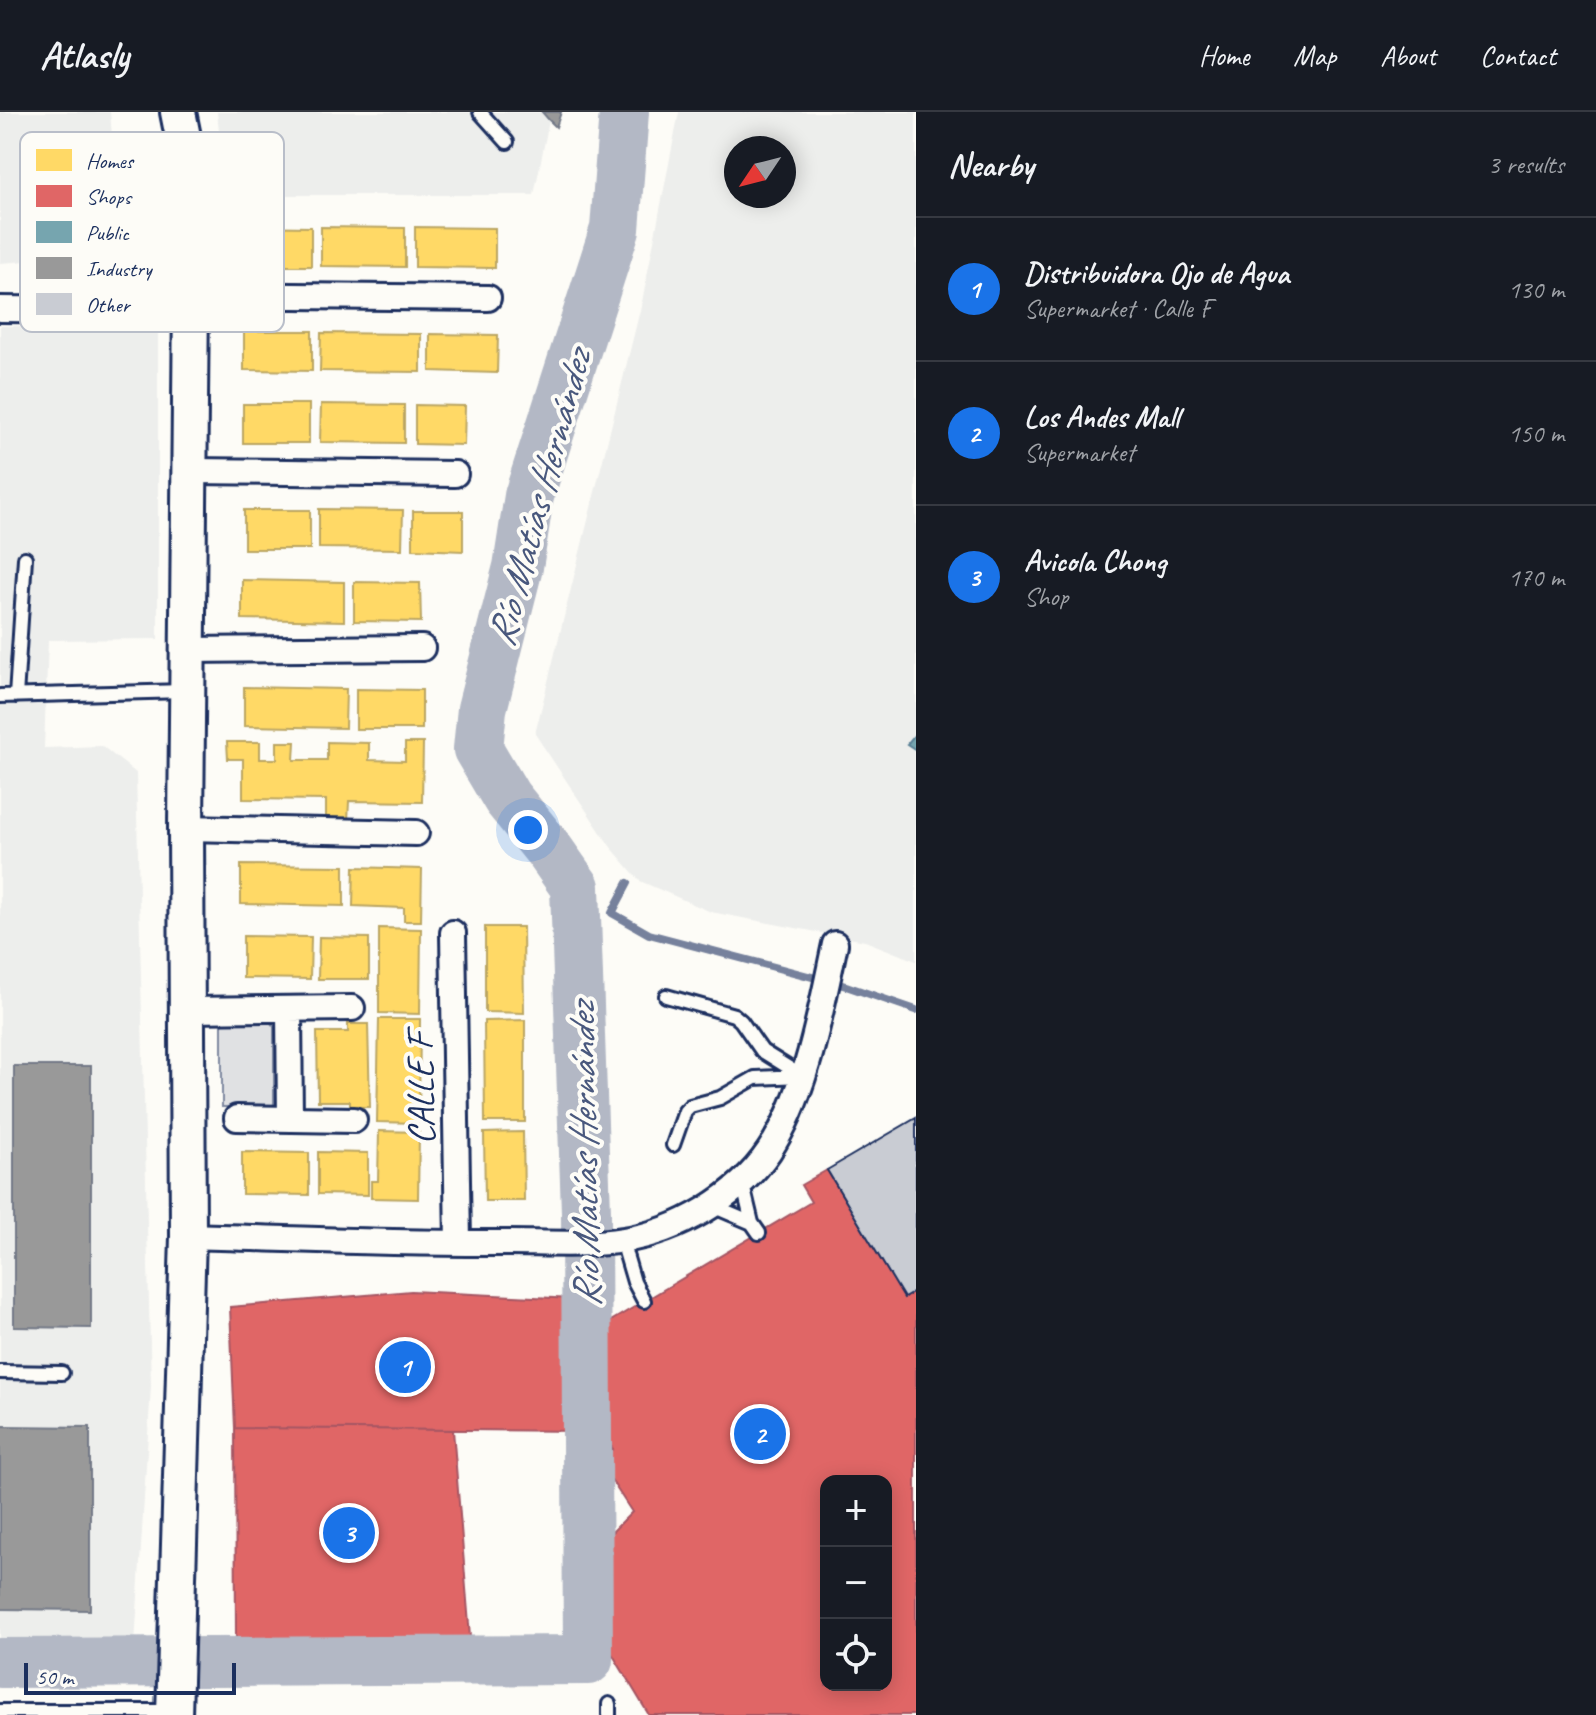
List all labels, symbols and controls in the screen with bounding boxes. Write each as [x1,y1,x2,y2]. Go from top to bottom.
text: Atlasly [40,32,129,79]
text: Home [1199,38,1249,73]
text: Map [1293,38,1336,73]
text: About [1380,38,1436,73]
text: Contact [1480,38,1556,73]
legend [20,132,284,332]
north arrow [724,136,796,208]
text: Nearby [948,143,1034,186]
text: Homes [86,147,135,175]
text: 3 results [1488,148,1564,181]
text: Shops [86,183,133,211]
text: Public [86,219,130,247]
text: Distribuidora Ojo de Agua [1024,254,1289,292]
text: Industry [86,255,154,283]
text: 1 [968,273,980,306]
text: 130 m [1508,273,1564,306]
text: Other [86,291,132,319]
text: Supermarket · Calle F [1024,292,1211,325]
water label: Río Matías Hernández [475,339,604,651]
text: Los Andes Mall [1024,398,1179,436]
text: 2 [968,417,980,450]
text: 150 m [1508,417,1564,450]
text: Supermarket [1024,436,1135,469]
text: Avicola Chong [1024,542,1166,580]
text: 3 [968,561,980,594]
text: 170 m [1508,561,1564,594]
text: Shop [1024,580,1068,613]
your location [508,810,548,850]
water label: Río Matías Hernández [556,996,612,1307]
street label: CALLE F [396,1025,445,1145]
pin: 1 [379,1337,431,1397]
pin: 2 [734,1404,786,1464]
map controls [820,1475,892,1691]
button: + [820,1475,892,1547]
pin: 3 [323,1503,375,1563]
button: − [820,1547,892,1619]
button: locate [820,1619,892,1691]
scale bar [24,1659,236,1695]
text: 50 m [36,1663,73,1691]

